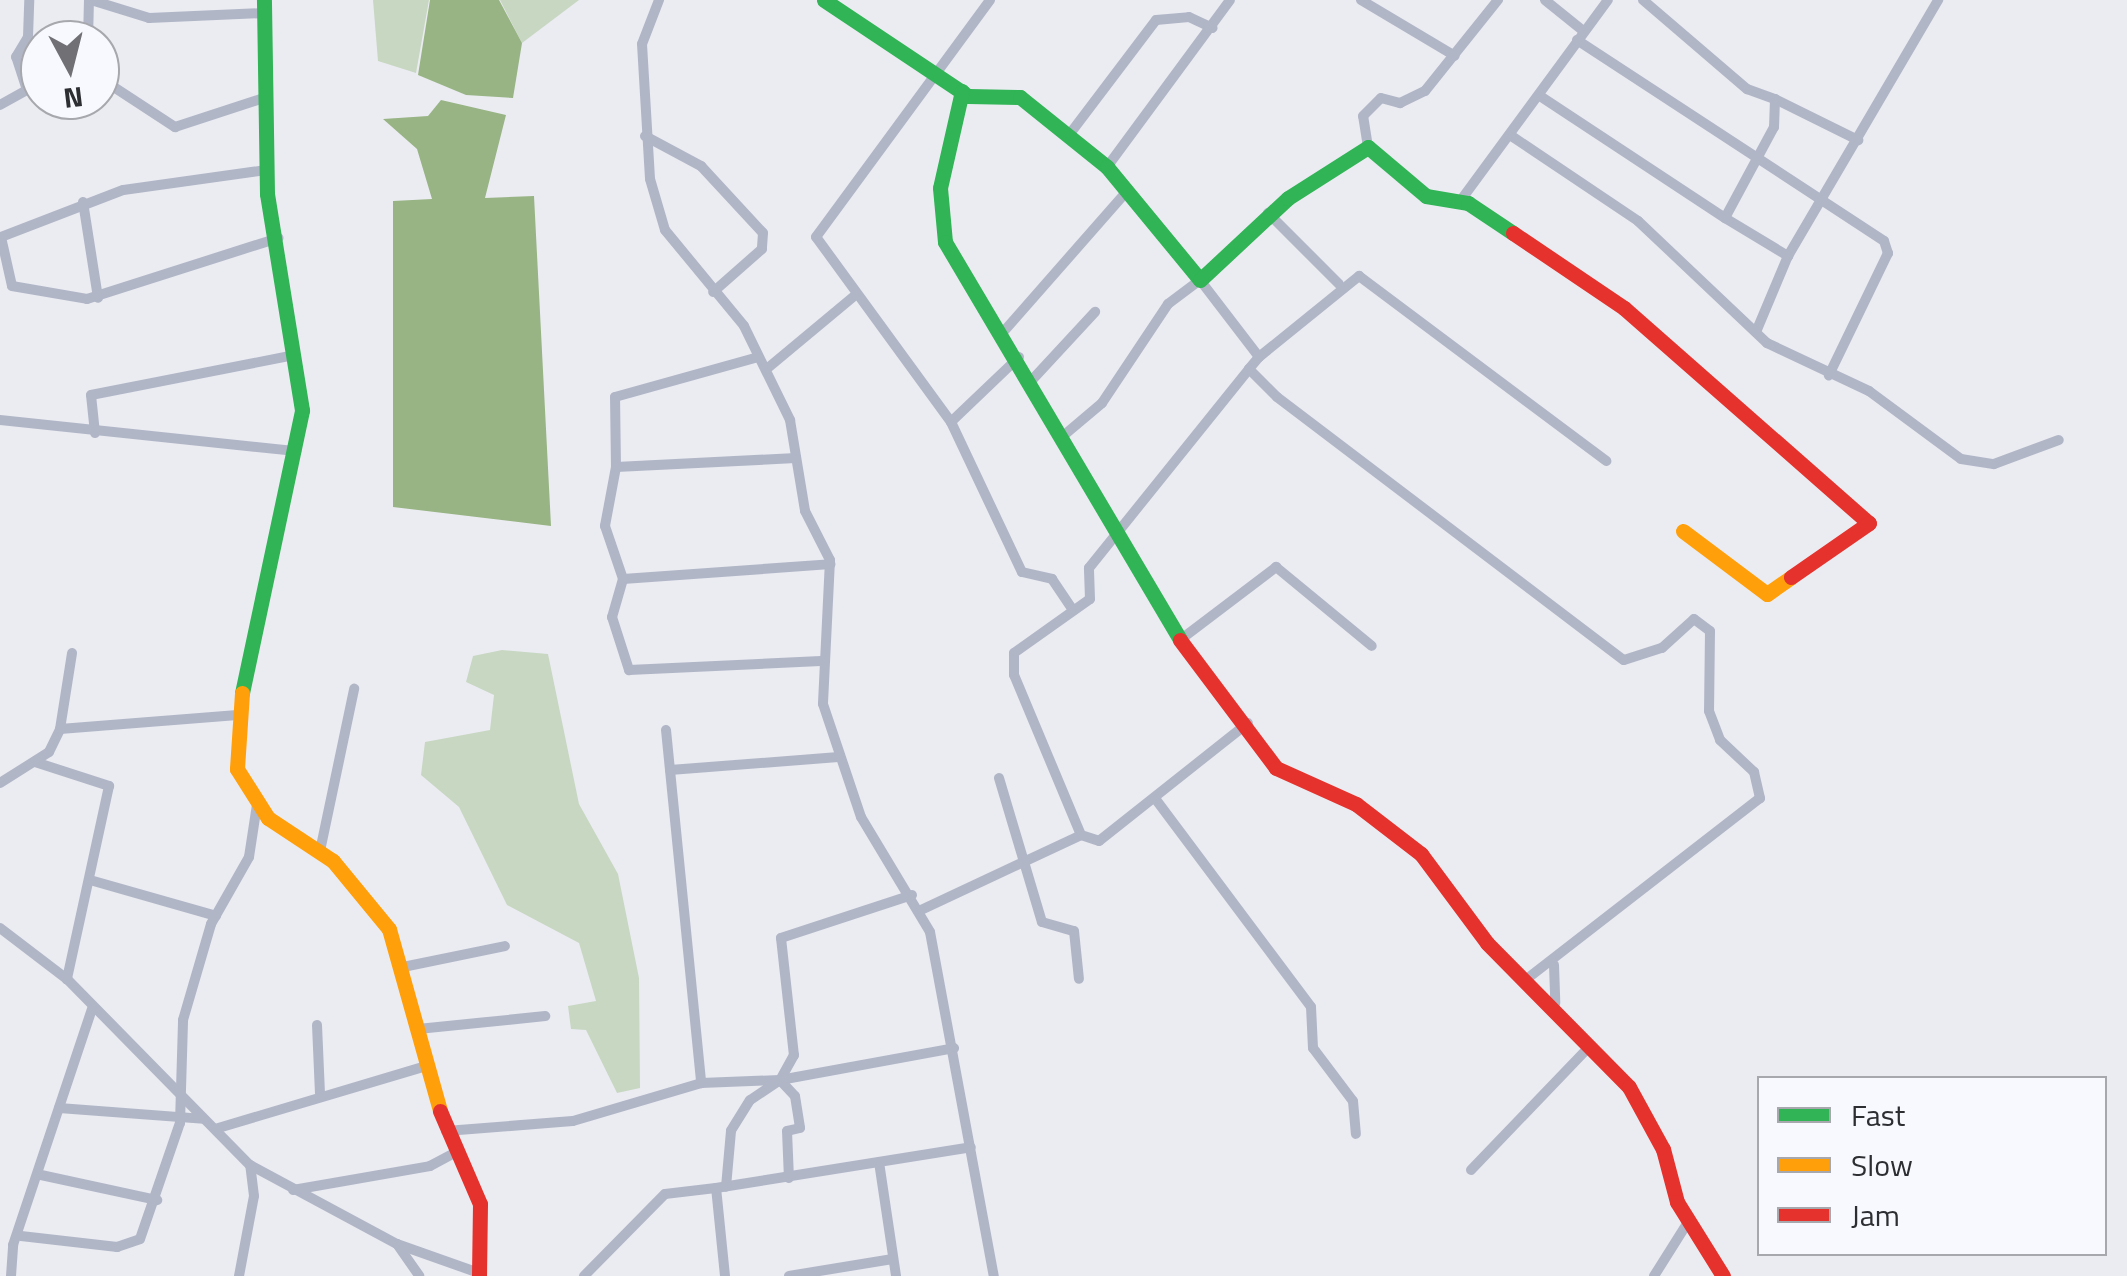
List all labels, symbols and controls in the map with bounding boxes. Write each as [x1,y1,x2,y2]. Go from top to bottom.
north arrow [20,20,120,120]
text: N [61,76,86,121]
legend [1757,1076,2107,1256]
text: Fast [1851,1092,1905,1138]
text: Slow [1851,1142,1913,1188]
text: Jam [1851,1192,1900,1238]

